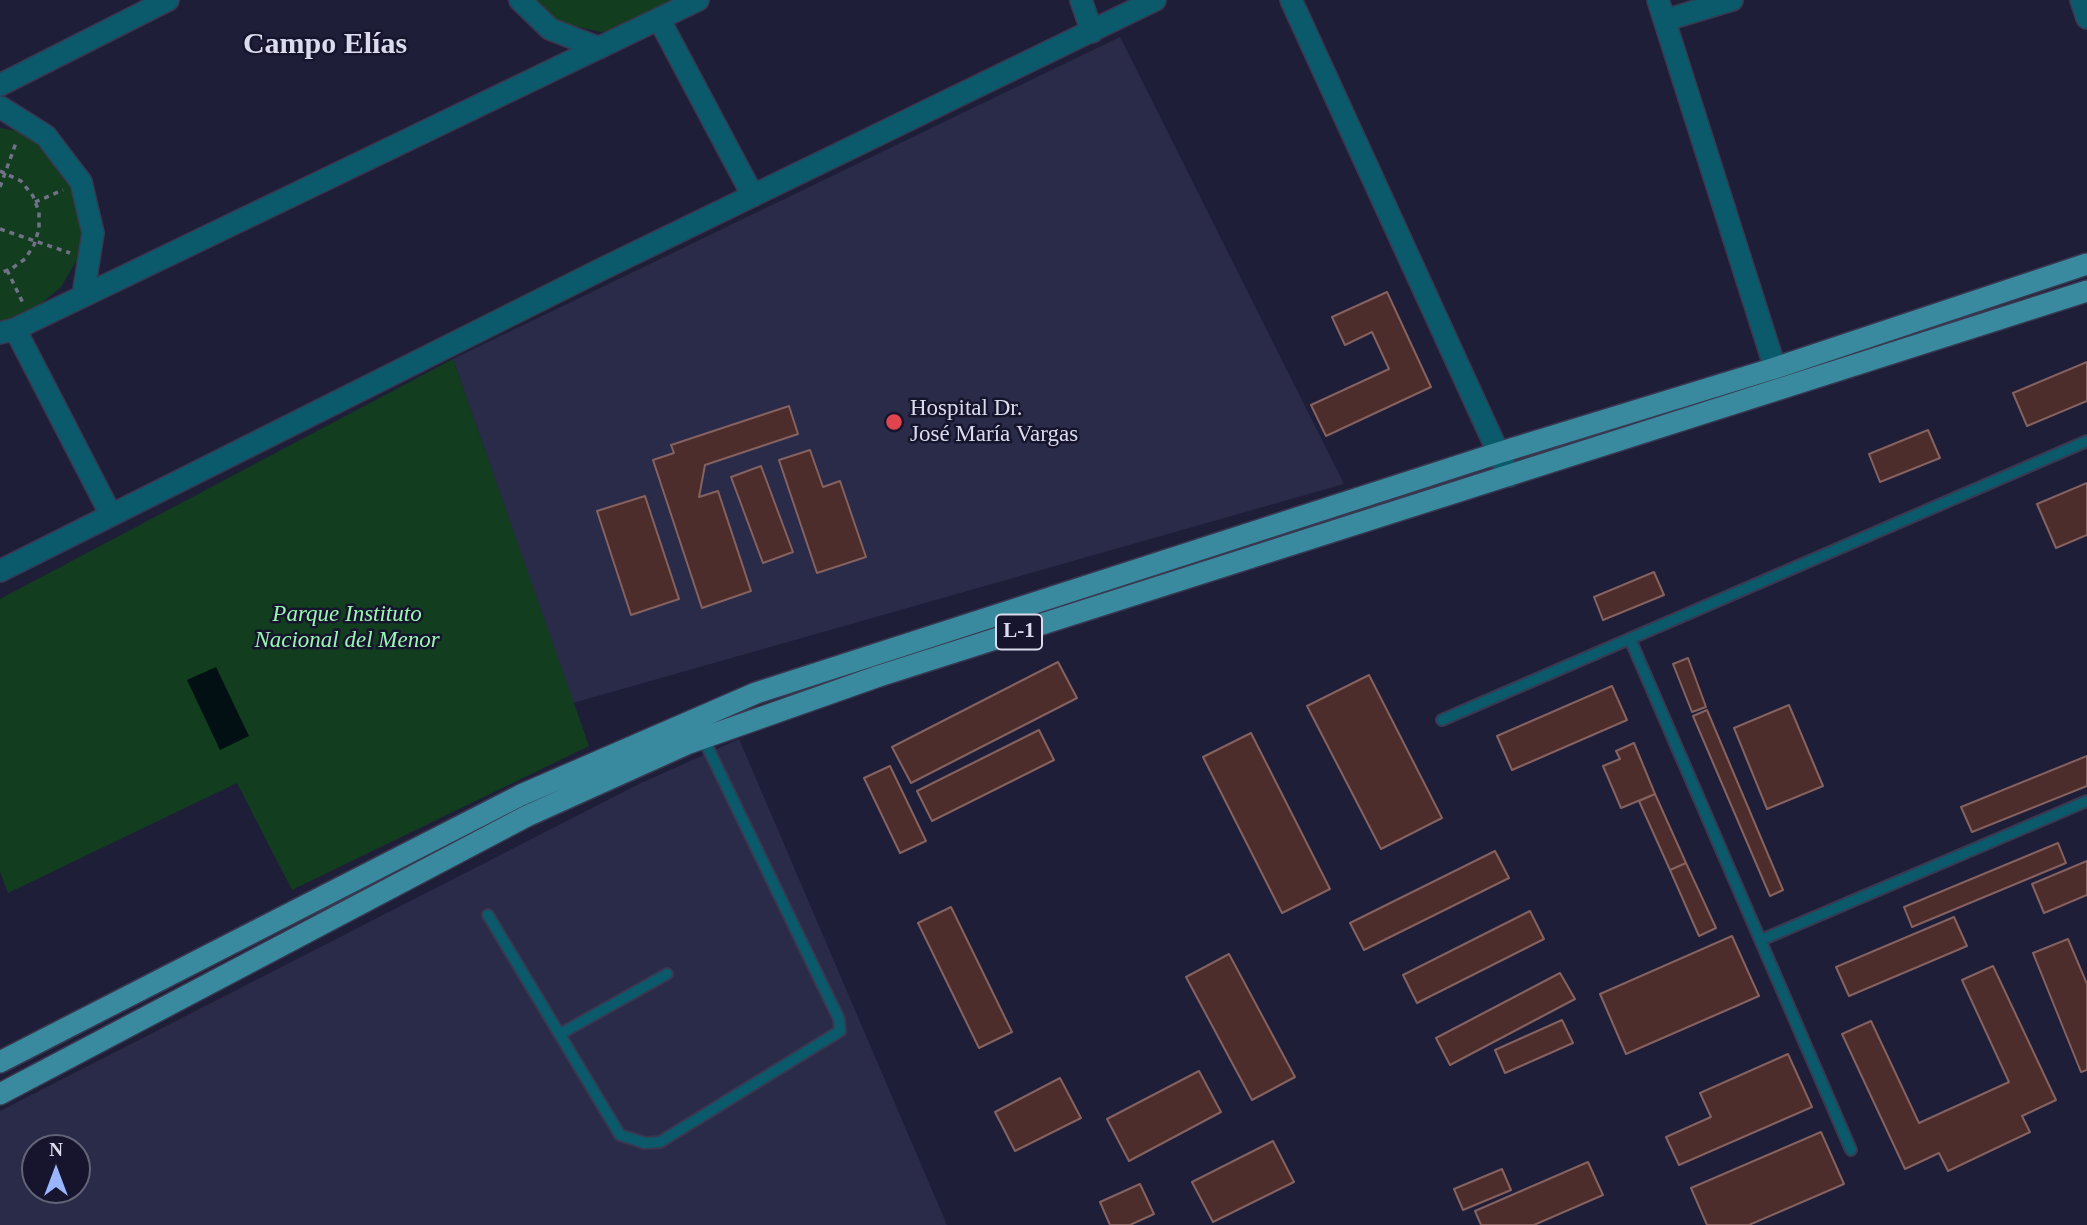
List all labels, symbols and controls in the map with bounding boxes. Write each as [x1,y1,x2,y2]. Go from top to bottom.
district label: Campo Elías [243,27,407,63]
place label: Hospital Dr. José María Vargas [910,395,1078,449]
marker: Hospital Dr. José María Vargas [884,412,904,432]
park label: Parque Instituto Nacional del Menor [254,601,440,655]
road number: L-1 [996,614,1042,650]
north arrow [21,1134,91,1204]
text: N [49,1139,63,1160]

